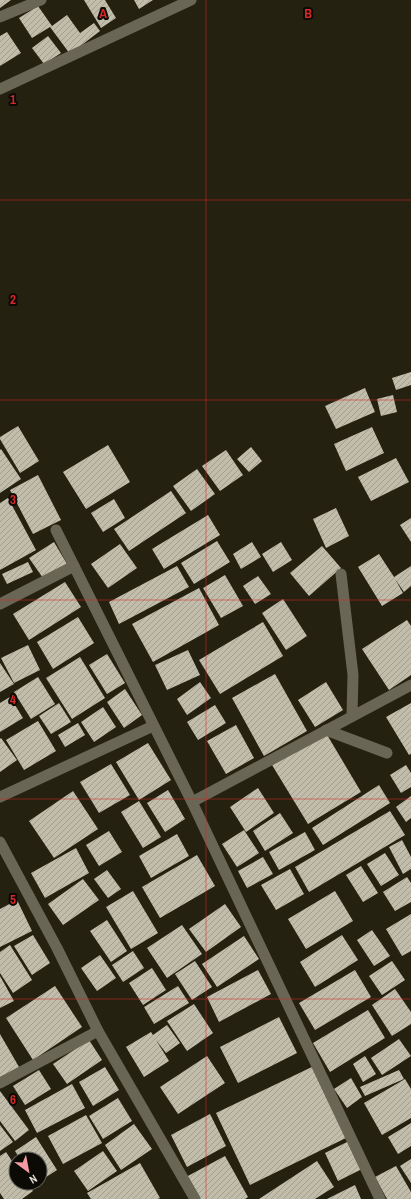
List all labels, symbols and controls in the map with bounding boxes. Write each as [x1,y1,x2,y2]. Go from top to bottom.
text: A [99,5,107,22]
text: B [304,5,312,22]
text: 1 [10,91,16,108]
text: 2 [10,291,16,308]
text: 3 [10,491,16,508]
text: 4 [10,691,16,708]
text: 5 [10,891,16,908]
text: 6 [10,1091,16,1108]
north arrow [8,1151,48,1191]
text: N [27,1172,40,1187]

